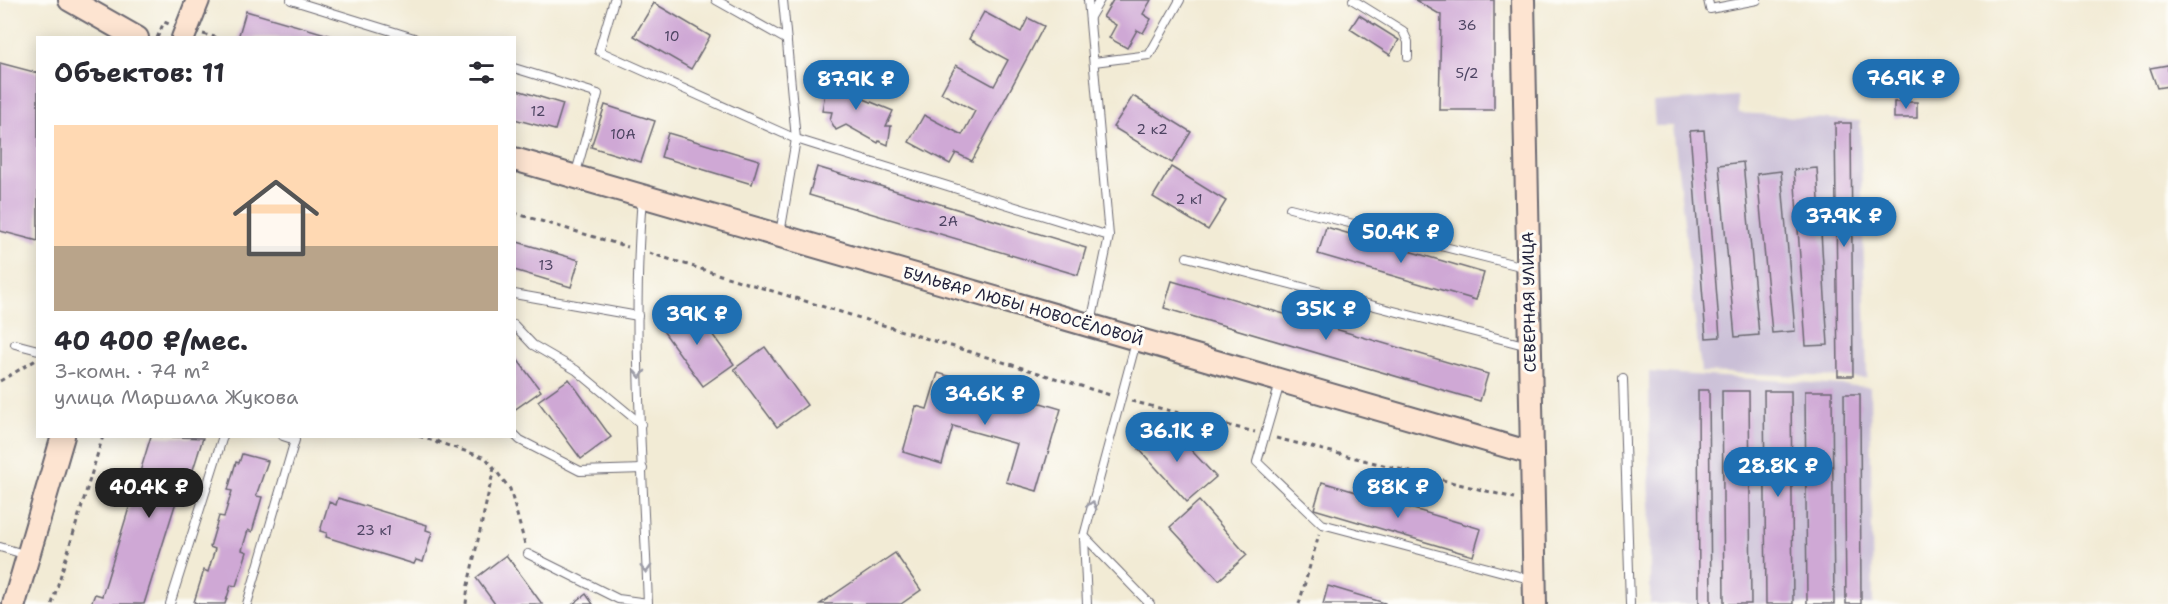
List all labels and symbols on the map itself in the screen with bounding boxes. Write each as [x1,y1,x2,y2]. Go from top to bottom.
house number: 36 [1457,16,1477,34]
house number: 10 [664,27,680,45]
pin: 76.9K ₽ [1851,59,1961,110]
pin: 87.9K ₽ [801,60,911,111]
house number: 5/2 [1456,64,1478,82]
house number: 12 [531,102,545,120]
house number: 2 к2 [1136,120,1168,138]
house number: 10А [610,125,636,143]
house number: 2 к1 [1175,190,1203,208]
pin: 37.9K ₽ [1789,197,1899,248]
house number: 2А [938,212,958,230]
pin: 50.4K ₽ [1346,213,1456,264]
street label: СЕВЕРНАЯ УЛИЦА [1517,232,1541,372]
house number: 13 [539,256,553,274]
street label: БУЛЬВАР ЛЮБЫ НОВОСЁЛОВОЙ [900,262,1146,350]
pin: 35K ₽ [1284,290,1368,341]
pin: 39K ₽ [655,295,739,346]
one-way arrow [633,369,646,378]
pin: 34.6K ₽ [930,375,1040,426]
pin: 36.1K ₽ [1122,412,1232,463]
pin: 28.8K ₽ [1723,447,1833,498]
pin: 40.4K ₽ [94,468,204,519]
pin: 88K ₽ [1356,468,1440,519]
one-way arrow [1085,500,1098,510]
house number: 23 к1 [356,521,392,539]
one-way arrow [640,564,653,573]

